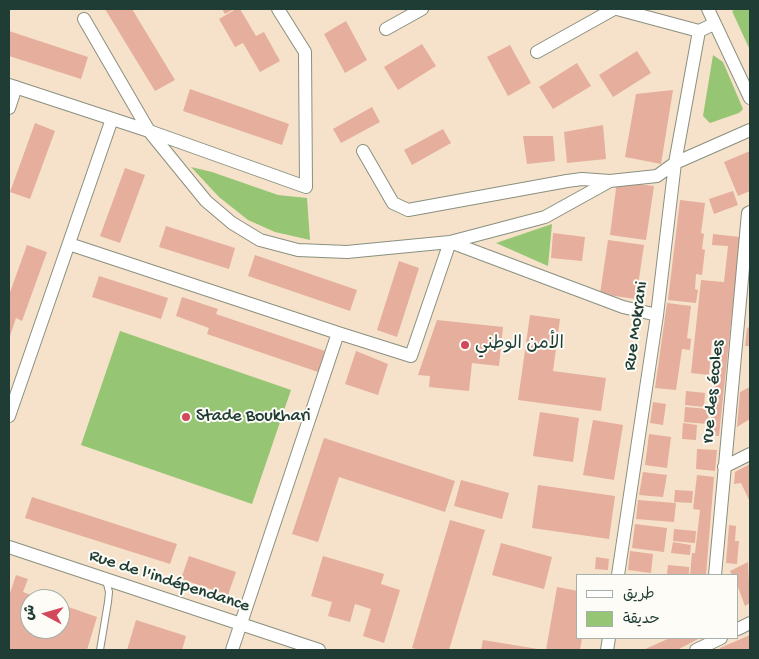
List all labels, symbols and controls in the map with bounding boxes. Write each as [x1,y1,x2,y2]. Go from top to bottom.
street label: Rue Mokrani [620,280,654,372]
place label: الأمن الوطني [475,334,564,356]
marker: الأمن الوطني [459,339,471,351]
street label: rue des écoles [698,339,730,445]
place label: Stade Boukhari [196,406,311,428]
marker: Stade Boukhari [180,411,192,423]
street label: Rue de l'indépendance [86,546,252,618]
legend [576,574,739,639]
text: طريق [623,586,655,604]
north arrow [20,589,70,639]
text: ش [21,604,40,621]
text: حديقة [623,611,660,629]

